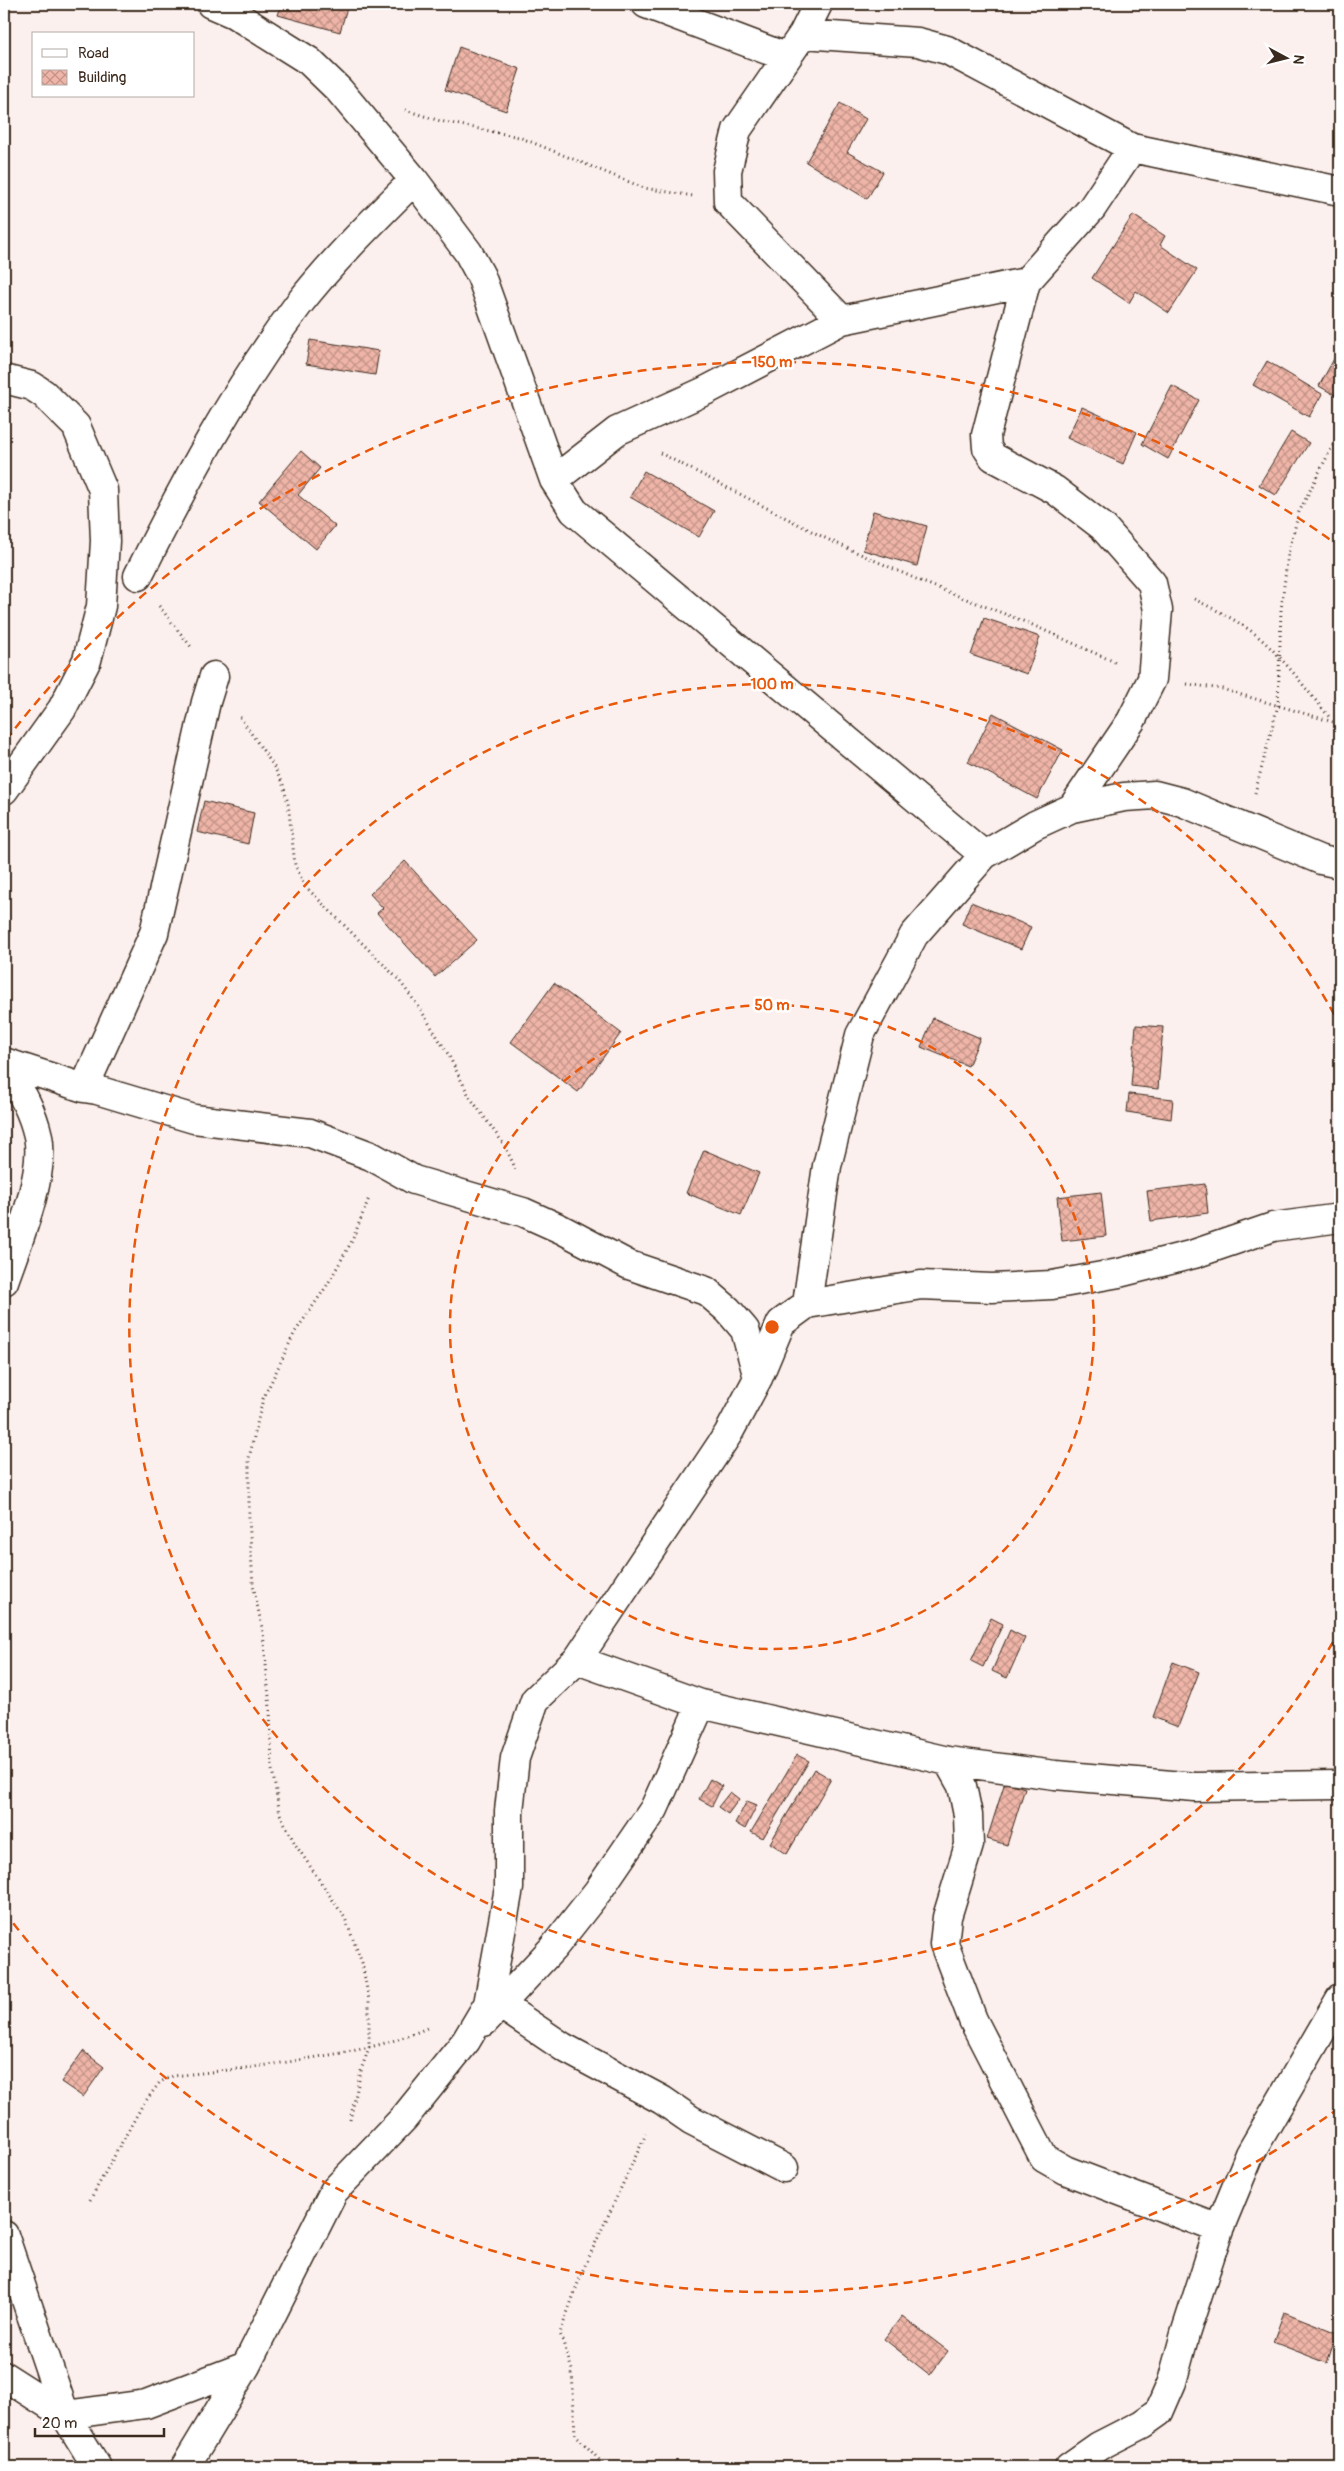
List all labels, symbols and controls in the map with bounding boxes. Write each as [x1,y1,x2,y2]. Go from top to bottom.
legend [32,32,195,98]
north arrow [1262,32,1312,82]
text: Road [78,44,109,63]
text: N [1289,54,1307,65]
text: Building [78,68,126,87]
text: 150 m [752,353,792,372]
text: 100 m [751,675,793,694]
text: 50 m [755,996,789,1015]
centre of rings [763,1318,781,1336]
scale bar [35,2406,164,2438]
text: 20 m [42,2414,77,2433]

